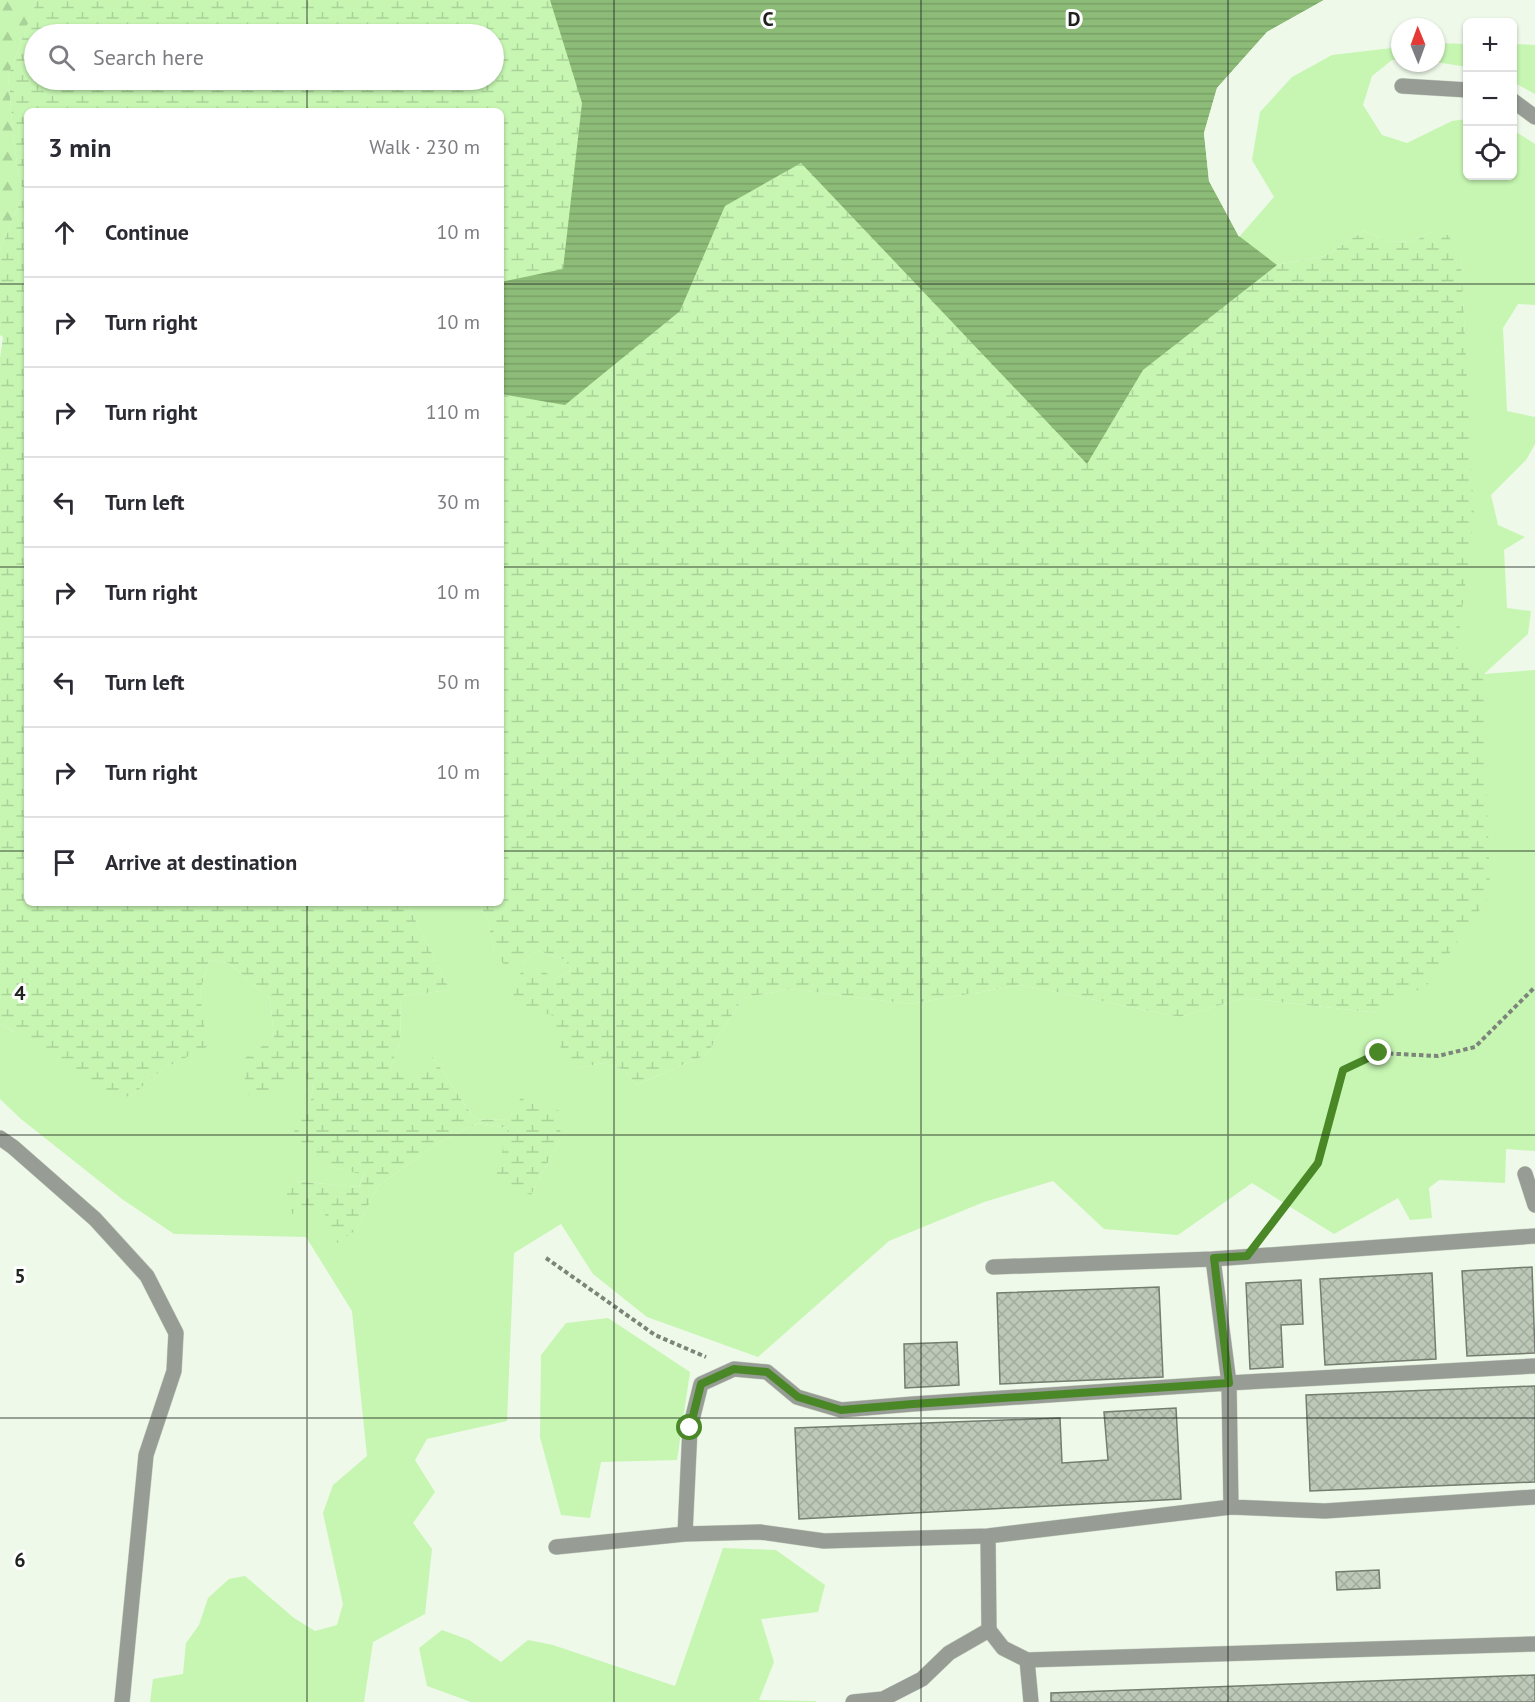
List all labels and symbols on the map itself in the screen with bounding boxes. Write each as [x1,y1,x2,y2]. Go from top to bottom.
text: C [762,6,774,32]
text: D [1068,6,1081,32]
north arrow [1391,18,1445,72]
text: 4 [14,980,26,1006]
route end [1365,1039,1391,1065]
text: 5 [14,1263,26,1289]
route start [676,1414,702,1440]
text: 6 [14,1547,26,1573]

